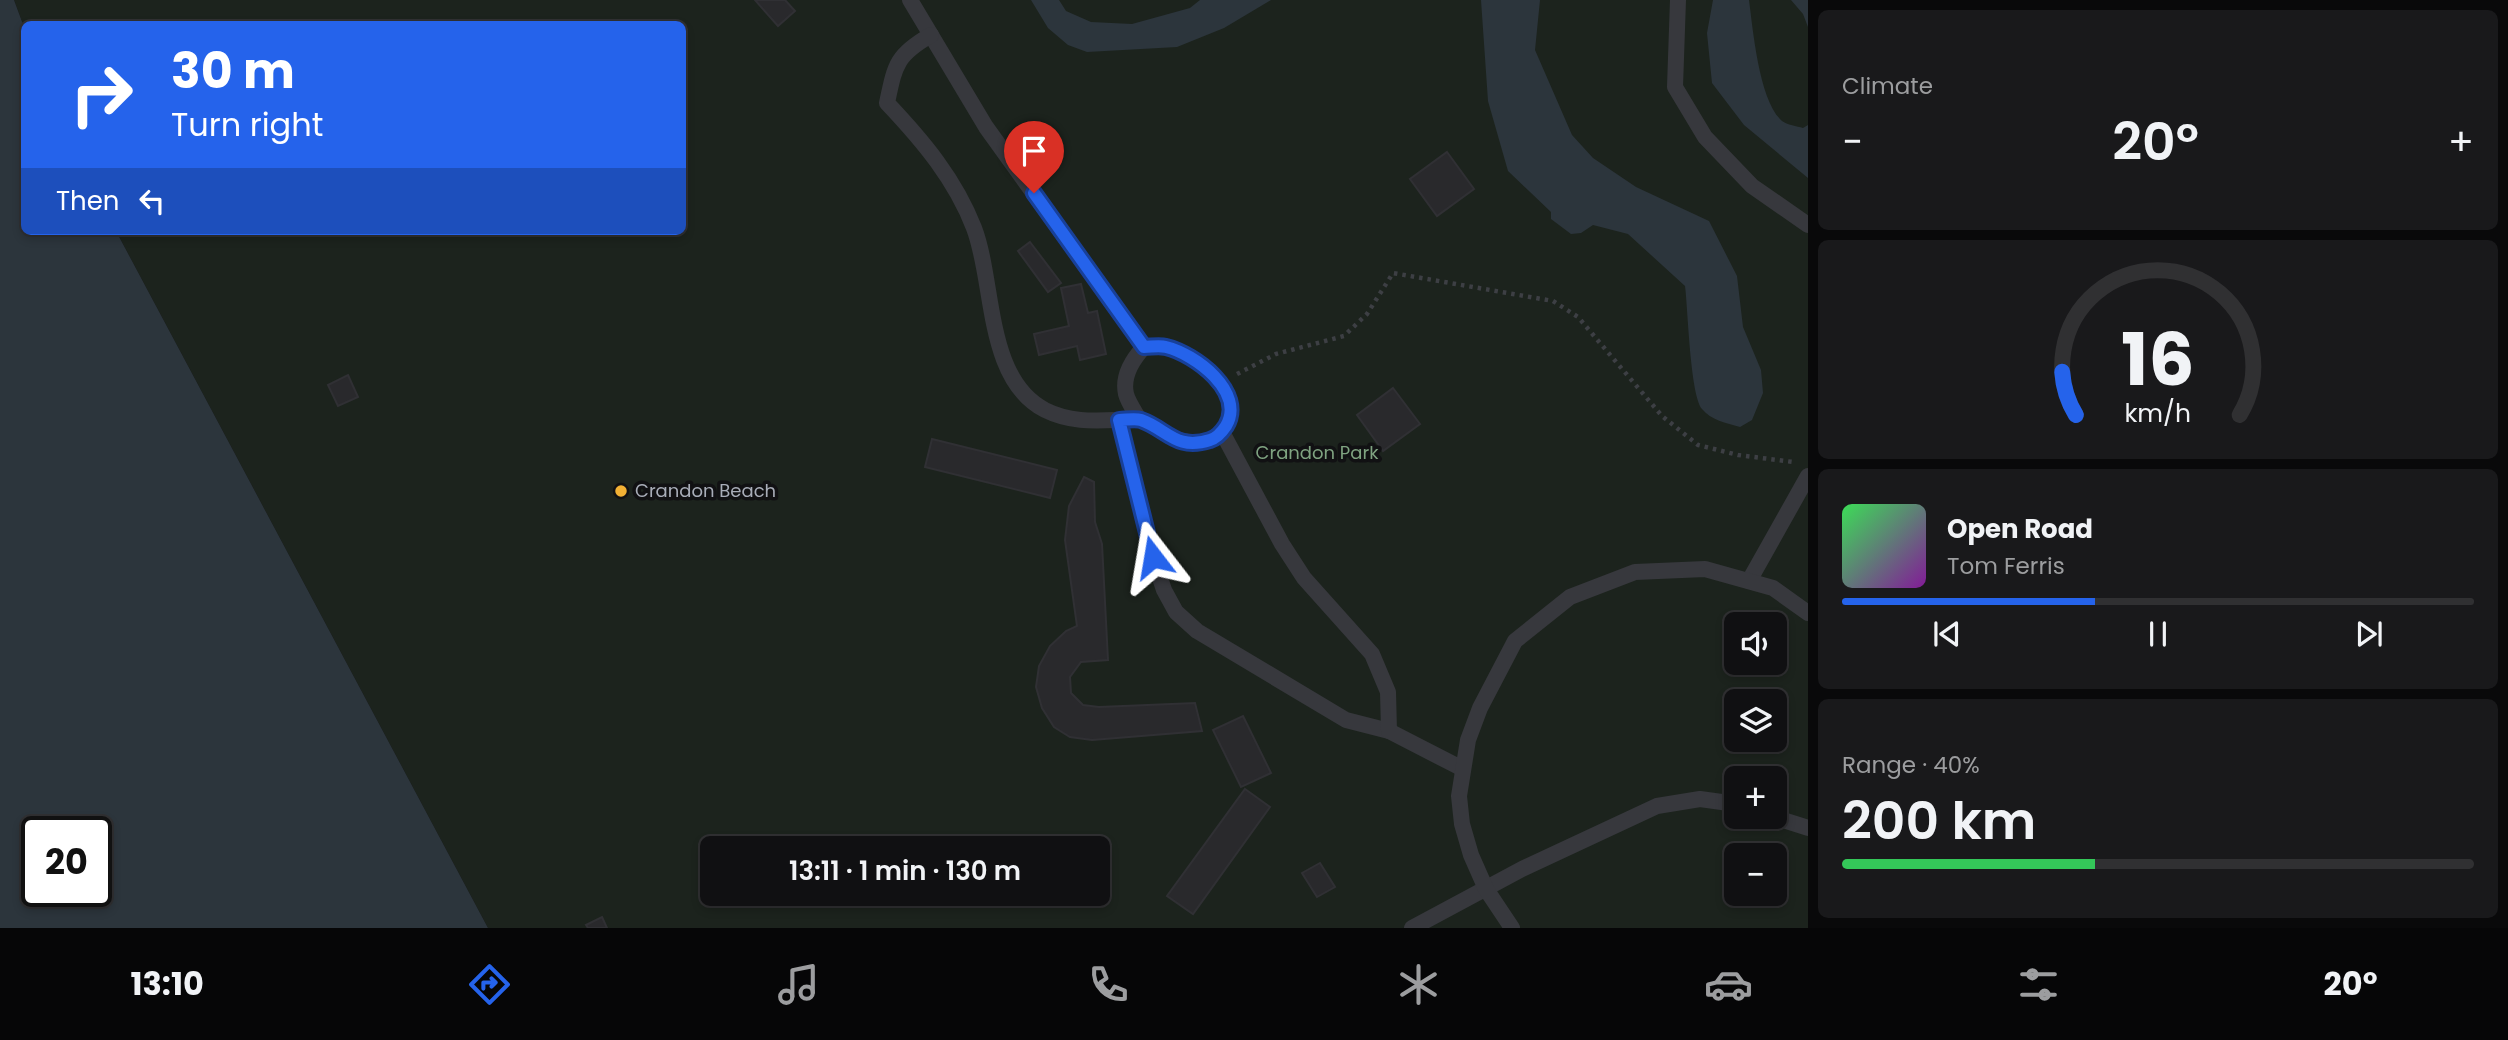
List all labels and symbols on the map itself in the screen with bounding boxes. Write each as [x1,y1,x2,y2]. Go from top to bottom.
pin [1004,121,1064,193]
park label: Crandon Park [1256,440,1379,465]
place label: Crandon Beach [635,478,776,503]
marker: Crandon Beach [613,483,629,499]
position arrow [1116,520,1190,594]
speed limit sign: 20 [21,816,112,907]

